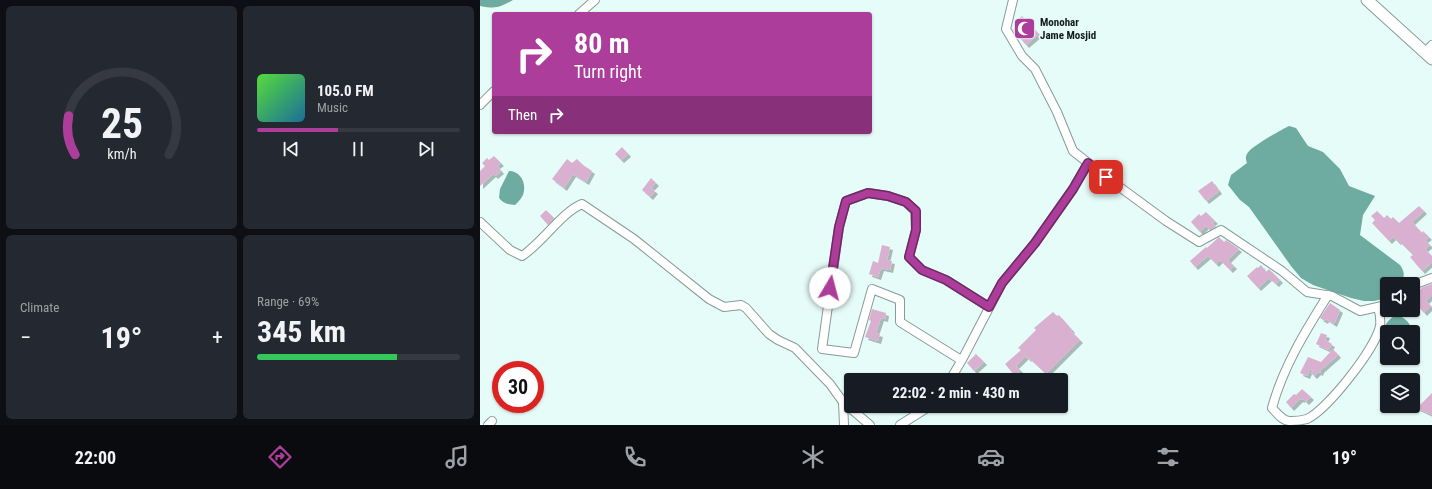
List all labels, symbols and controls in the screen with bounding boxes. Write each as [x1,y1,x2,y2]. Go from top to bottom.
mosque icon: Monohar Jame Mosjid [1012,15,1038,41]
place label: Monohar Jame Mosjid [1040,16,1096,42]
text: 80 m [574,27,630,60]
icon: right [508,28,560,80]
text: Turn right [574,61,642,82]
text: 105.0 FM [317,82,374,100]
text: 25 [100,99,143,148]
text: Music [317,100,348,115]
icon: right [545,104,567,126]
text: Then [508,106,537,124]
icon: previous [280,138,302,160]
icon: pause [347,138,369,160]
icon: next [415,138,437,160]
text: km/h [107,146,136,162]
pin [1089,160,1123,194]
icon: arrive [1095,166,1117,188]
position arrow [809,267,851,309]
map controls [1380,277,1420,413]
button: sound [1380,277,1420,317]
text: Range · 69% [257,294,319,309]
text: Climate [20,300,59,315]
text: 345 km [257,314,346,349]
text: 19° [101,320,143,355]
text: − [20,325,31,350]
text: + [212,325,223,350]
button: search [1380,325,1420,365]
speed limit sign: 30 [492,361,544,413]
button: layers [1380,373,1420,413]
text: 22:02 · 2 min · 430 m [892,384,1020,402]
icon: directions [266,443,294,471]
icon: music [443,443,471,471]
icon: phone [621,443,649,471]
icon: climate [799,443,827,471]
icon: car [977,443,1005,471]
icon: filters [1154,443,1182,471]
text: 22:00 [75,447,116,468]
text: 19° [1332,447,1357,468]

